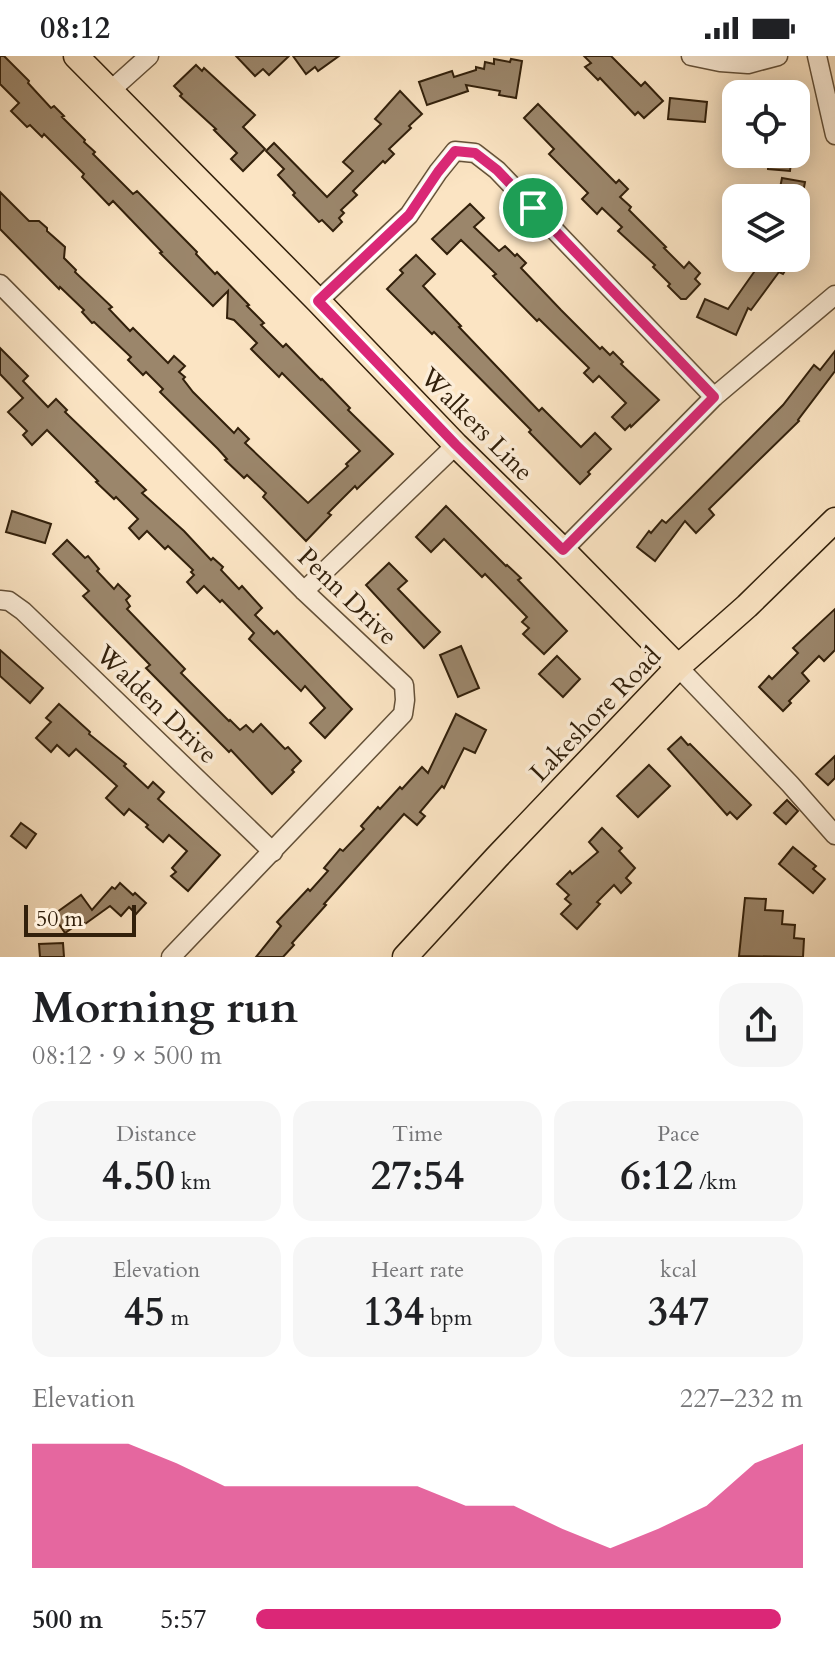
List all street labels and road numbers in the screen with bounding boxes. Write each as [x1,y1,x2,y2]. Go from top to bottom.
street label: Walkers Line [412,359,541,489]
street label: Penn Drive [290,540,405,653]
street label: Walden Drive [87,637,225,771]
street label: Lakeshore Road [522,639,669,789]

